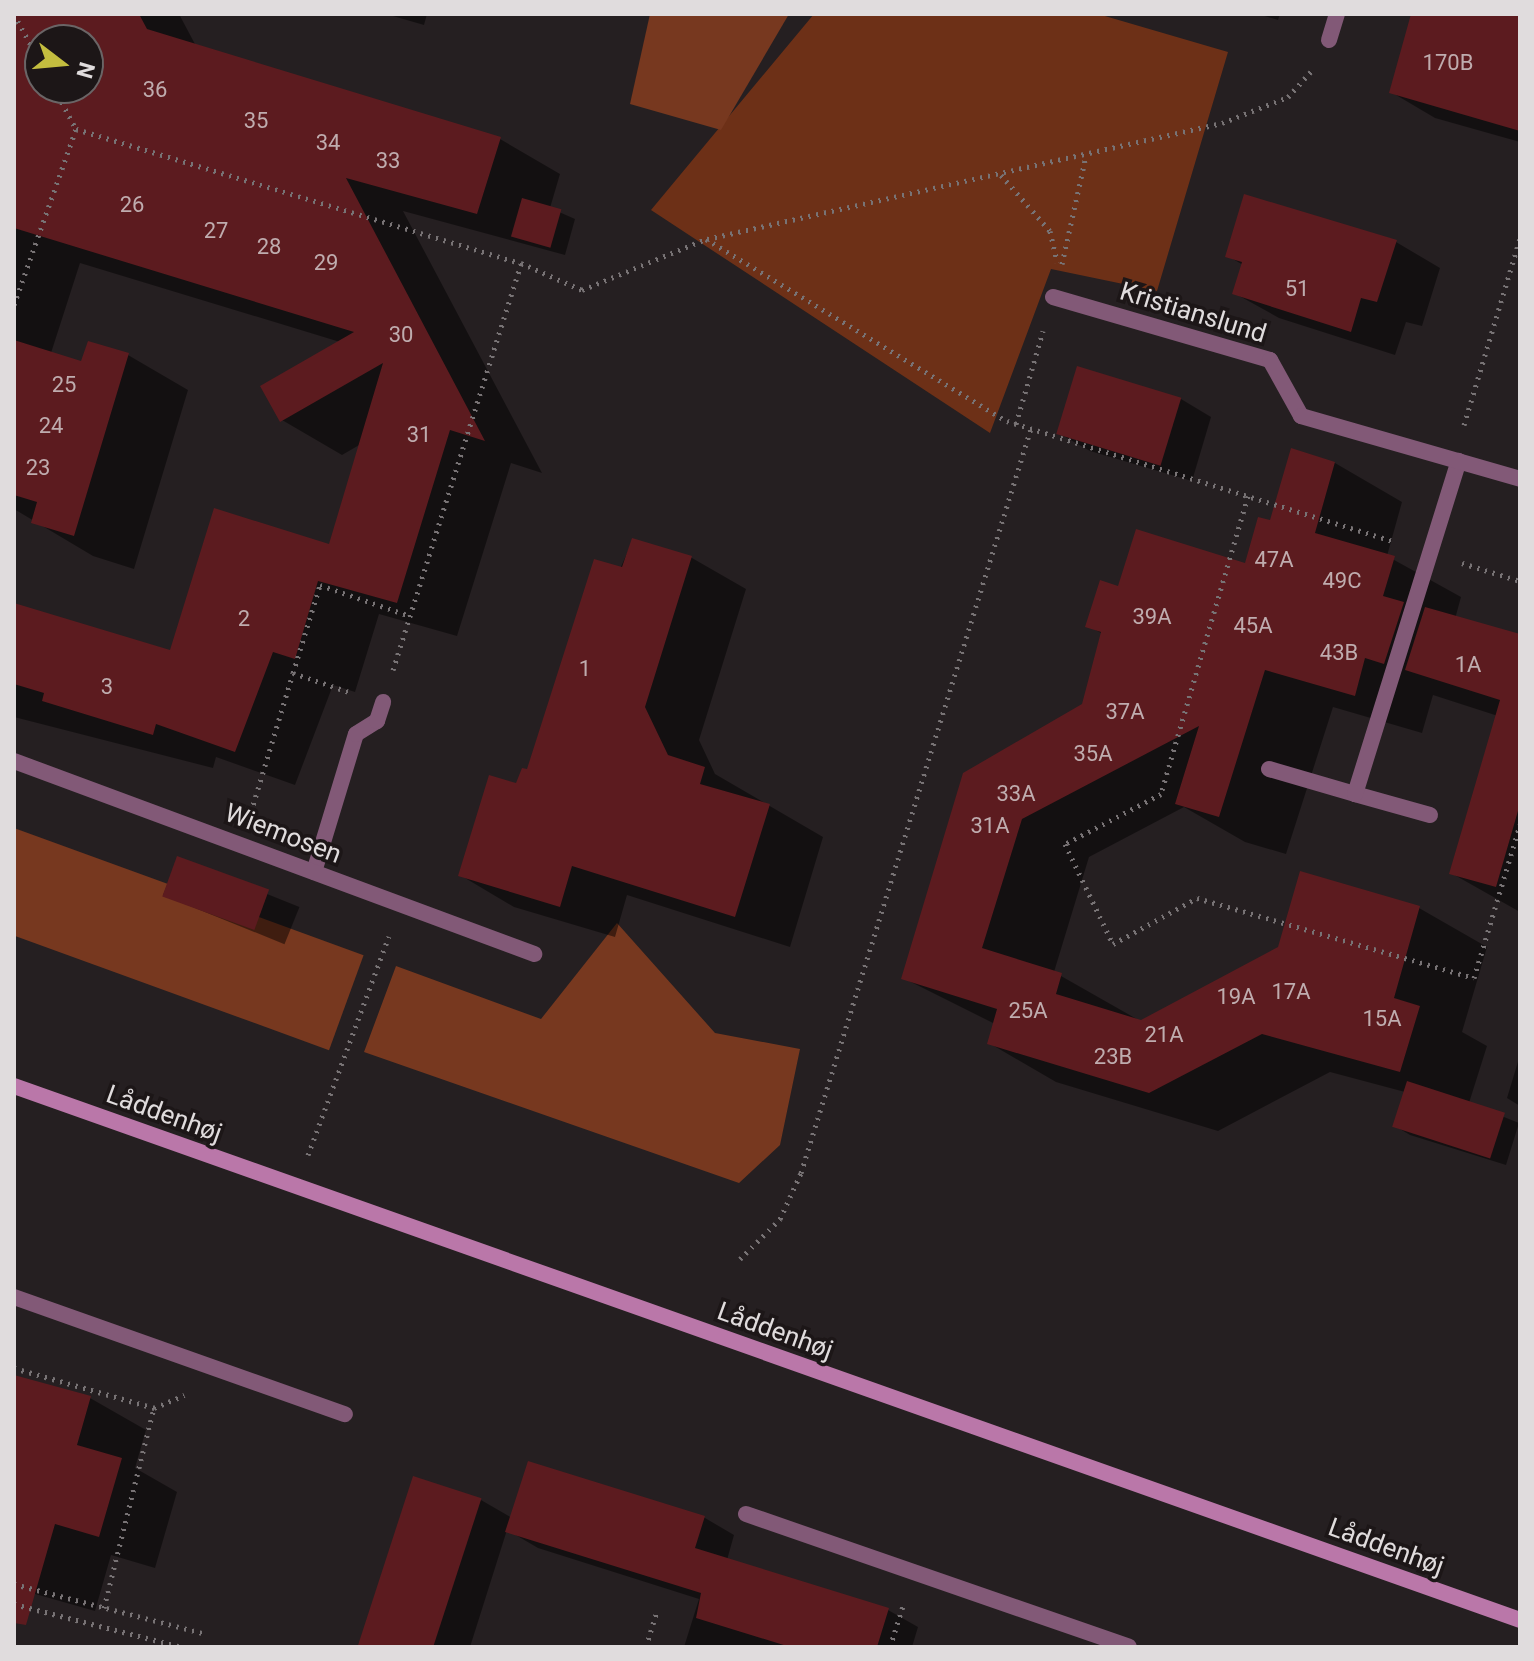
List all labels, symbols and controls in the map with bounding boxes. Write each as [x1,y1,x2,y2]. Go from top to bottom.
north arrow [24,24,104,104]
house number: 170B [1423,50,1473,76]
text: N [71,59,100,81]
house number: 36 [143,77,167,103]
house number: 35 [244,108,268,134]
house number: 34 [316,130,340,156]
house number: 33 [376,148,400,174]
house number: 26 [120,192,144,218]
house number: 27 [204,218,228,244]
house number: 28 [257,234,281,260]
house number: 29 [314,250,338,276]
street label: Kristianslund [1116,276,1270,350]
house number: 51 [1285,276,1309,302]
house number: 30 [389,322,413,348]
house number: 25 [52,372,76,398]
house number: 24 [39,413,63,439]
house number: 31 [407,422,431,448]
house number: 23 [26,455,50,481]
house number: 47A [1254,547,1294,573]
house number: 49C [1322,568,1362,594]
house number: 39A [1132,604,1172,630]
house number: 2 [238,606,250,632]
house number: 45A [1233,613,1273,639]
house number: 43B [1320,640,1358,666]
house number: 1A [1455,652,1481,678]
house number: 1 [579,656,591,682]
house number: 3 [101,674,113,700]
house number: 37A [1105,699,1145,725]
house number: 35A [1073,741,1113,767]
house number: 33A [996,781,1036,807]
street label: Wiemosen [220,798,346,870]
house number: 31A [970,813,1010,839]
house number: 17A [1271,979,1311,1005]
house number: 19A [1216,984,1256,1010]
house number: 25A [1008,998,1048,1024]
house number: 15A [1362,1006,1402,1032]
house number: 21A [1144,1022,1184,1048]
house number: 23B [1094,1044,1132,1070]
street label: Låddenhøj [102,1079,226,1149]
street label: Låddenhøj [713,1296,837,1366]
street label: Låddenhøj [1324,1512,1448,1582]

